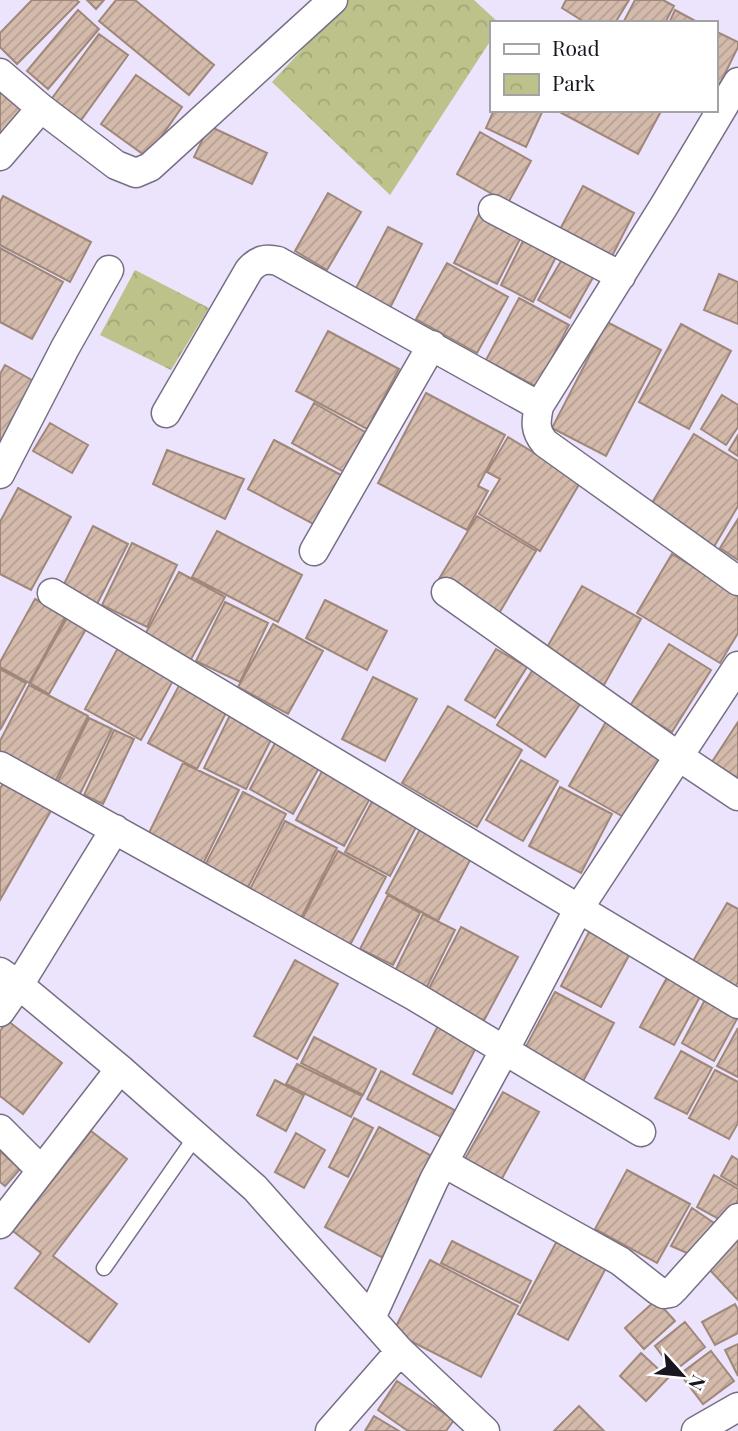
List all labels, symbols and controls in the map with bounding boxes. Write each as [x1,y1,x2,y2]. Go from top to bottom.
legend [490,21,717,112]
text: Road [552,33,600,61]
text: Park [552,68,596,96]
north arrow [647,1340,717,1410]
text: N [683,1371,713,1395]

